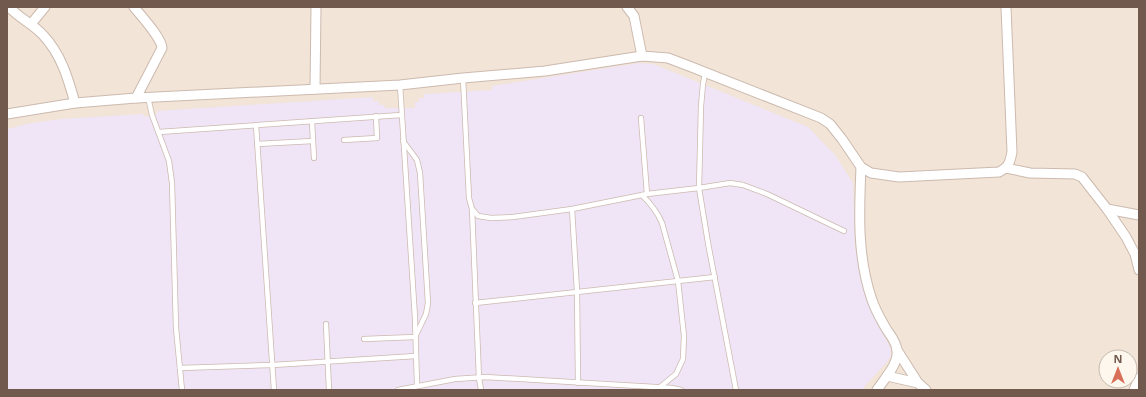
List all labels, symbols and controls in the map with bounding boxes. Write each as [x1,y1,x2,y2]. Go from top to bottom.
north arrow [1098,349,1138,389]
text: N [1114,351,1122,366]

